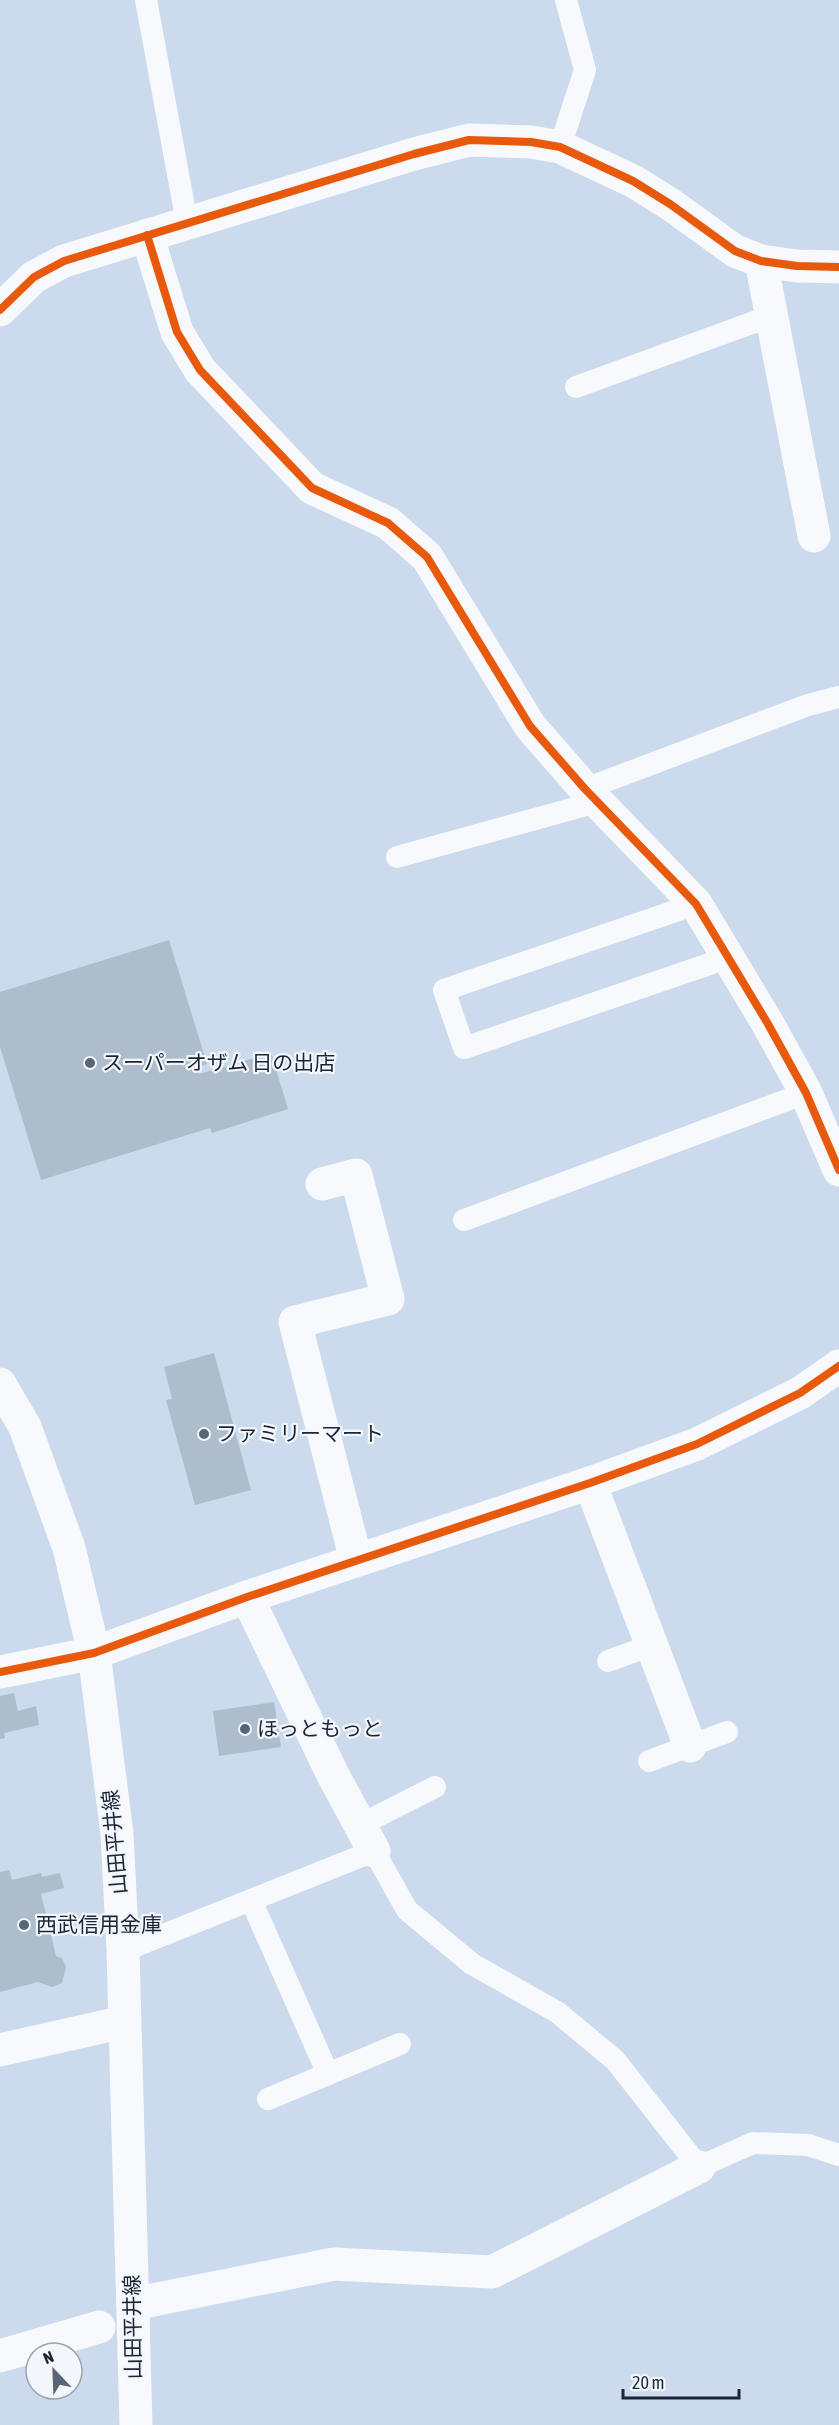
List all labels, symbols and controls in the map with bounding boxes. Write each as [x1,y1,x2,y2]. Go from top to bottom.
place label: スーパーオザム 日の出店 [102,1050,335,1074]
marker: スーパーオザム 日の出店 [83,1056,97,1070]
place label: ファミリーマート [216,1421,384,1445]
marker: ファミリーマート [197,1427,211,1441]
place label: ほっともっと [257,1716,383,1740]
marker: ほっともっと [238,1722,252,1736]
street label: 山田平井線 [97,1789,131,1895]
place label: 西武信用金庫 [36,1912,162,1936]
marker: 西武信用金庫 [17,1918,31,1932]
street label: 山田平井線 [119,2274,145,2380]
north arrow [24,2341,84,2401]
text: N [40,2347,56,2367]
scale bar [623,2362,738,2400]
text: 20 m [632,2372,664,2393]

